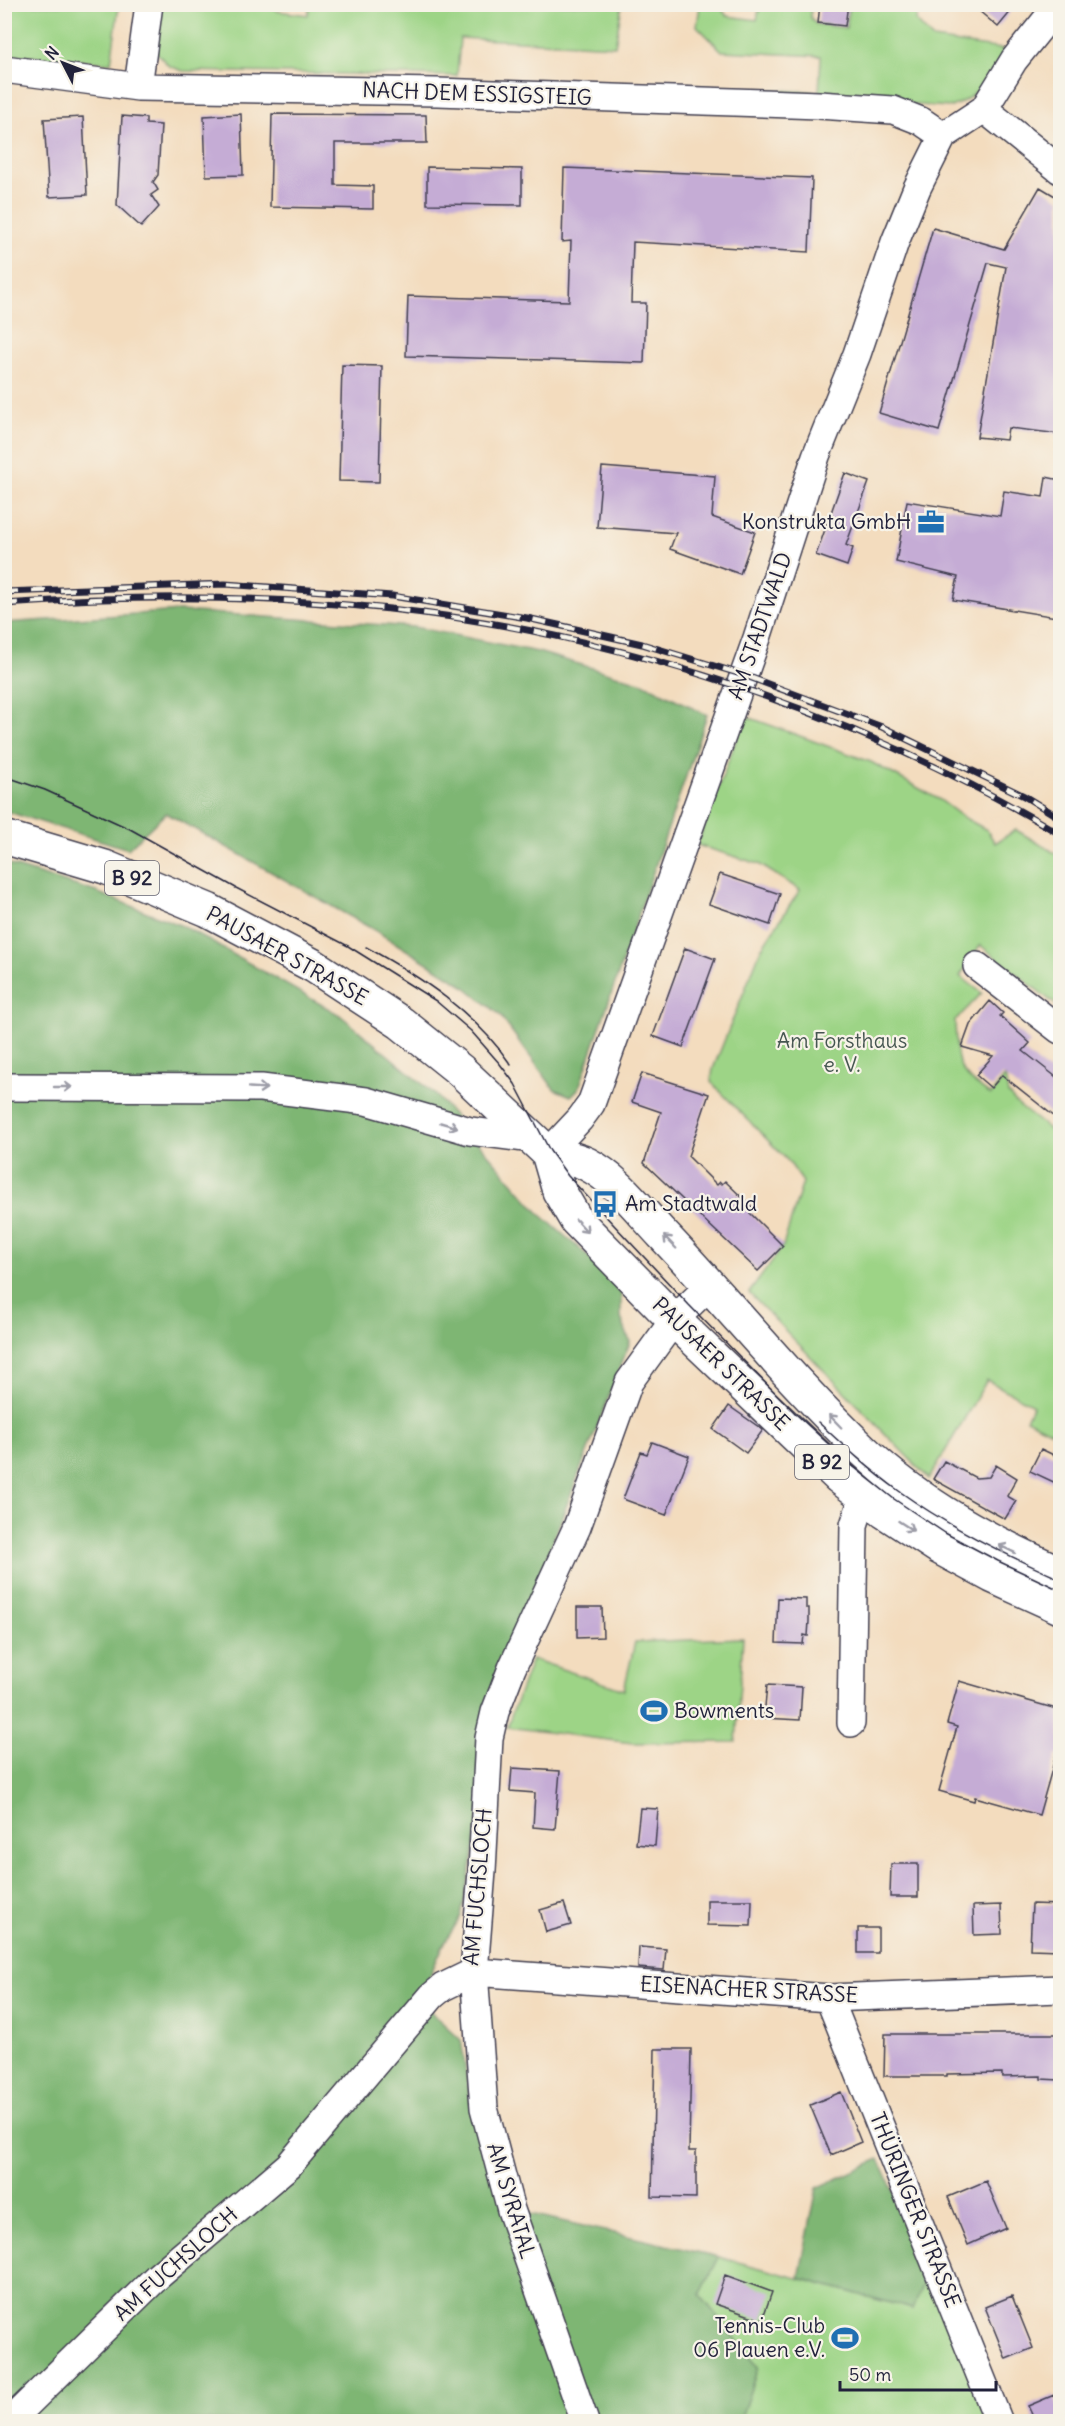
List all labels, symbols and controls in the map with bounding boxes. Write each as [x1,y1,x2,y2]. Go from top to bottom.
north arrow [33,33,93,93]
text: N [41,42,63,64]
street label: NACH DEM ESSIGSTEIG [362,76,592,111]
office icon: Konstrukta GmbH [916,507,946,537]
place label: Konstrukta GmbH [742,508,911,535]
street label: AM STADTWALD [722,549,797,703]
road number: B 92 [105,861,159,895]
street label: PAUSAER STRASSE [202,900,373,1011]
park label: Am Forsthaus e. V. [777,1027,907,1078]
one-way arrow [52,1081,72,1093]
one-way arrow [247,1083,267,1094]
one-way arrow [439,1120,458,1131]
bus stop icon: Am Stadtwald [590,1189,620,1219]
place label: Am Stadtwald [625,1190,757,1217]
one-way arrow [575,1218,589,1233]
one-way arrow [663,1235,678,1250]
street label: PAUSAER STRASSE [647,1291,796,1436]
one-way arrow [828,1413,842,1428]
road number: B 92 [795,1445,849,1479]
one-way arrow [897,1520,914,1532]
one-way arrow [999,1542,1017,1554]
sports icon: Bowments [639,1696,669,1726]
place label: Bowments [674,1697,774,1724]
street label: AM FUCHSLOCH [457,1807,498,1967]
street label: EISENACHER STRASSE [639,1970,859,2009]
street label: THÜRINGER STRASSE [864,2108,967,2312]
street label: AM SYRATAL [481,2140,542,2262]
street label: AM FUCHSLOCH [108,2201,243,2326]
place label: Tennis-Club 06 Plauen e.V. [693,2312,825,2363]
sports icon: Tennis-Club 06 Plauen e.V. [830,2323,860,2353]
scale bar [840,2354,996,2392]
text: 50 m [849,2363,891,2386]

